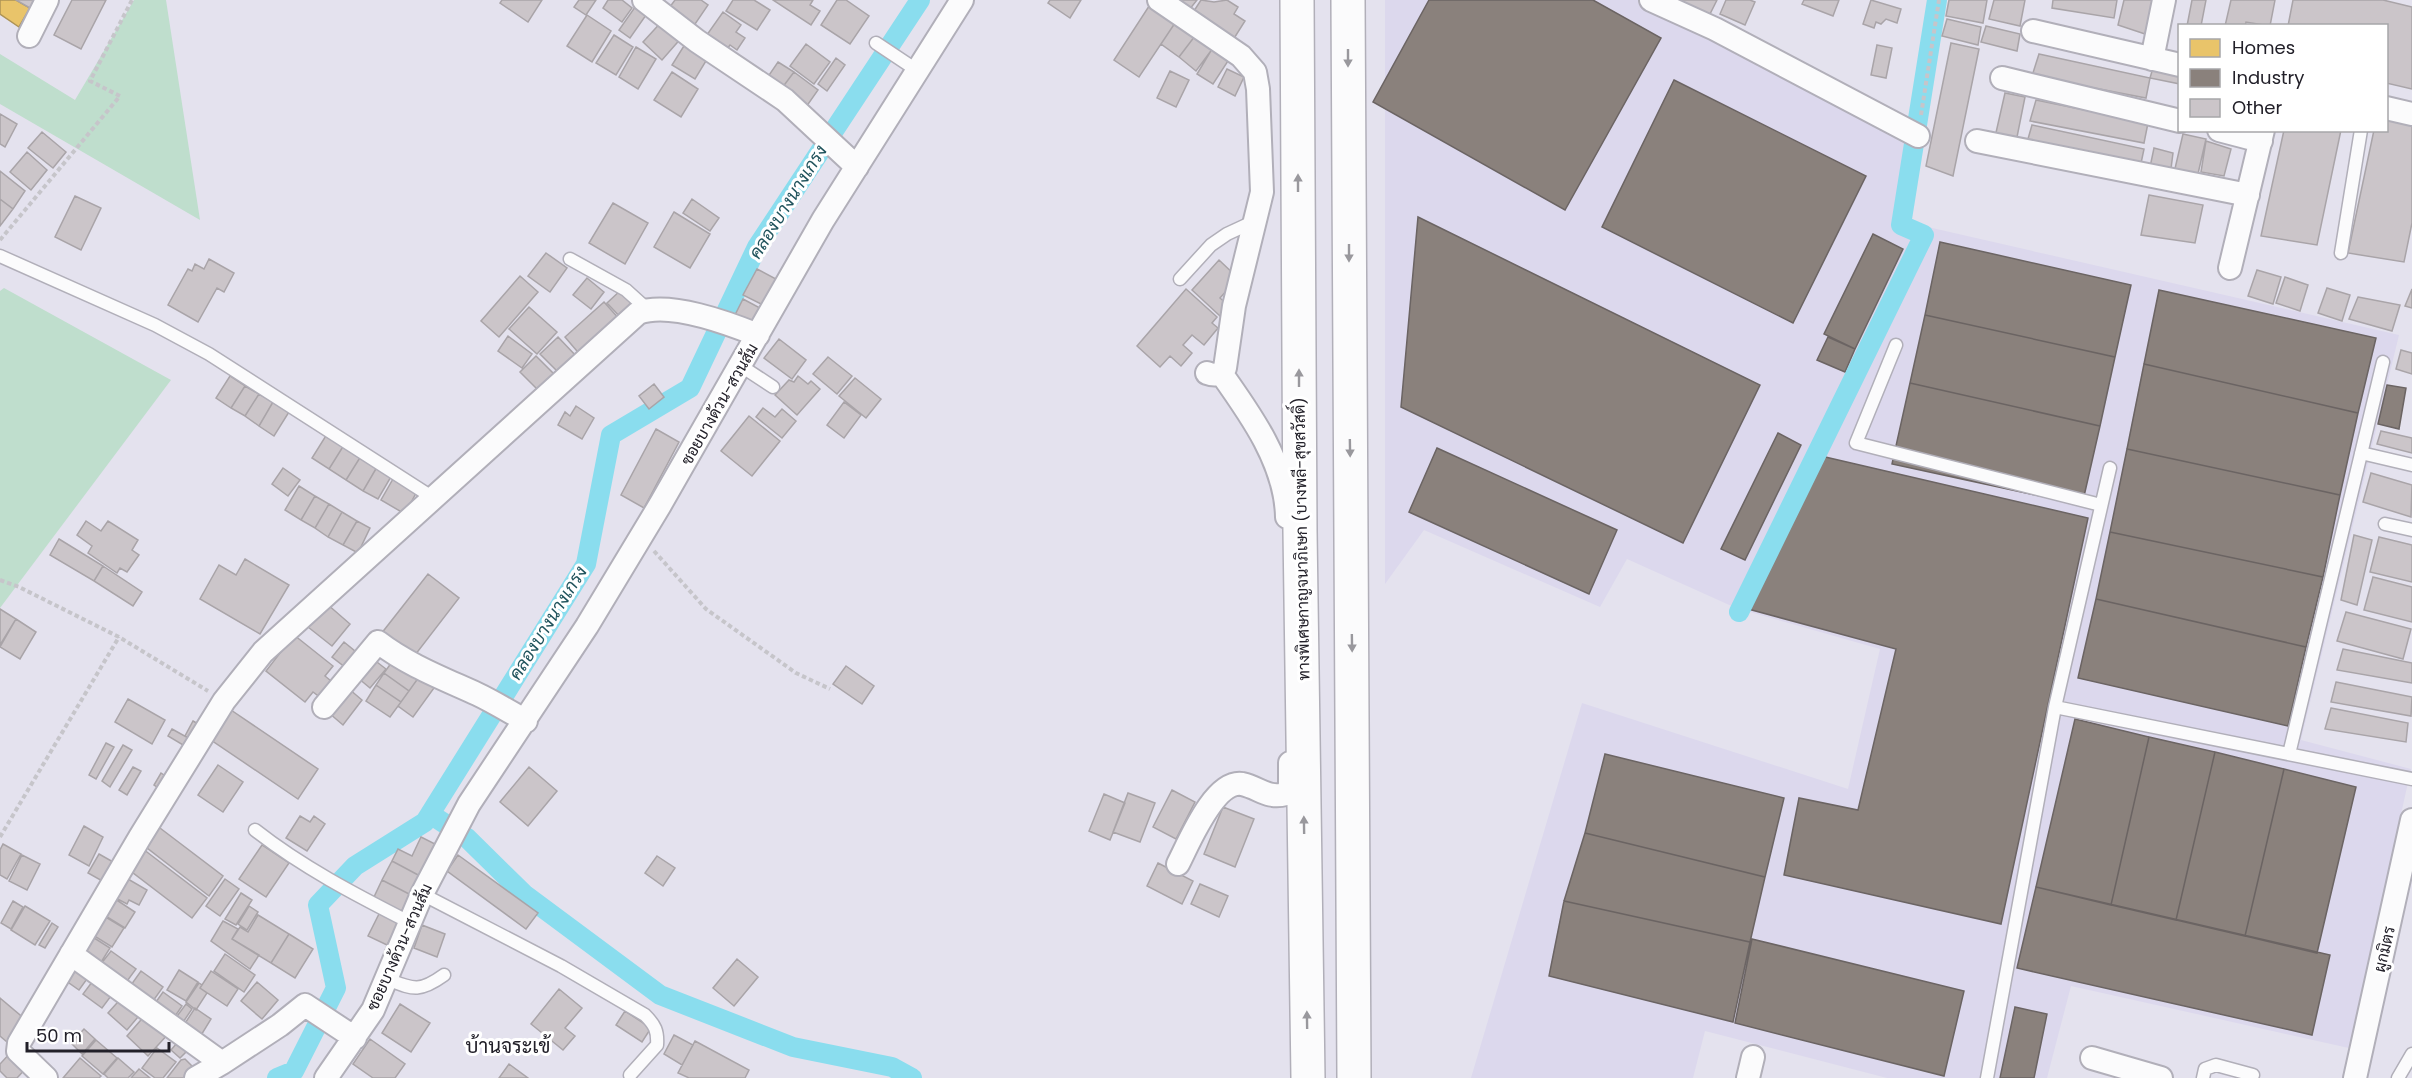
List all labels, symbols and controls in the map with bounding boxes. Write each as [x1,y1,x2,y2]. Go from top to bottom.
legend [2178,24,2388,132]
text: Homes [2232,35,2295,60]
one-way arrow [1343,49,1353,68]
text: Industry [2232,65,2304,90]
text: Other [2232,95,2282,120]
water label: คลองบางนางเกรง [743,140,833,263]
one-way arrow [1293,173,1303,192]
one-way arrow [1344,244,1354,263]
street label: ซอยบางด้วน-สวนส้ม [675,339,764,469]
one-way arrow [1294,368,1304,387]
street label: ทางพิเศษกาญจนาภิเษก (บางพลี-สุขสวัสดิ์) [1284,397,1315,681]
one-way arrow [1345,439,1355,458]
water label: คลองบางนางเกรง [503,561,593,684]
one-way arrow [1347,634,1357,653]
one-way arrow [1299,815,1309,834]
street label: ซอยบางด้วน-สวนส้ม [361,880,438,1015]
street label: ผูกมิตร [2368,924,2401,974]
one-way arrow [1302,1010,1312,1029]
scale bar [27,1015,170,1053]
text: 50 m [36,1023,82,1048]
district label: บ้านจระเข้ [466,1032,551,1060]

